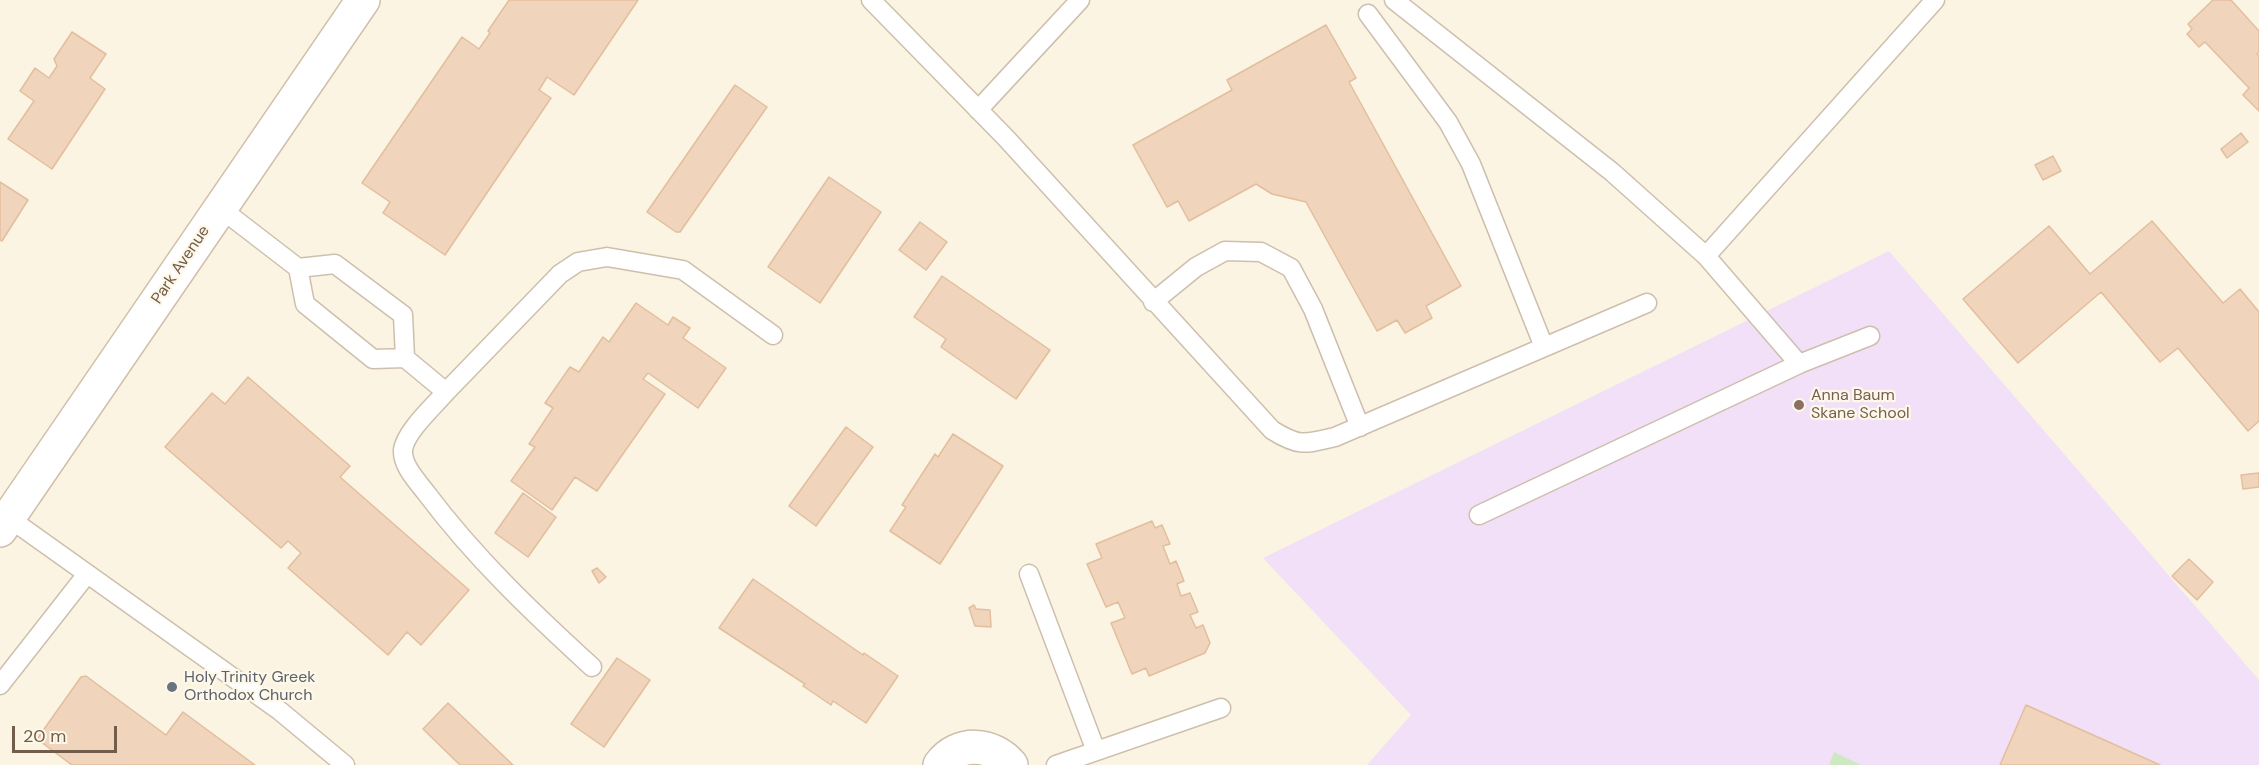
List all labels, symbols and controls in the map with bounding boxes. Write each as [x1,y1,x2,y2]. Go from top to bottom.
street label: Park Avenue [148,222,214,308]
place label: Anna Baum Skane School [1811,386,1910,424]
marker: Anna Baum Skane School [1792,398,1806,412]
place label: Holy Trinity Greek Orthodox Church [184,668,315,706]
marker: Holy Trinity Greek Orthodox Church [165,680,179,694]
scale bar [15,714,120,752]
text: 20 m [23,724,66,748]

